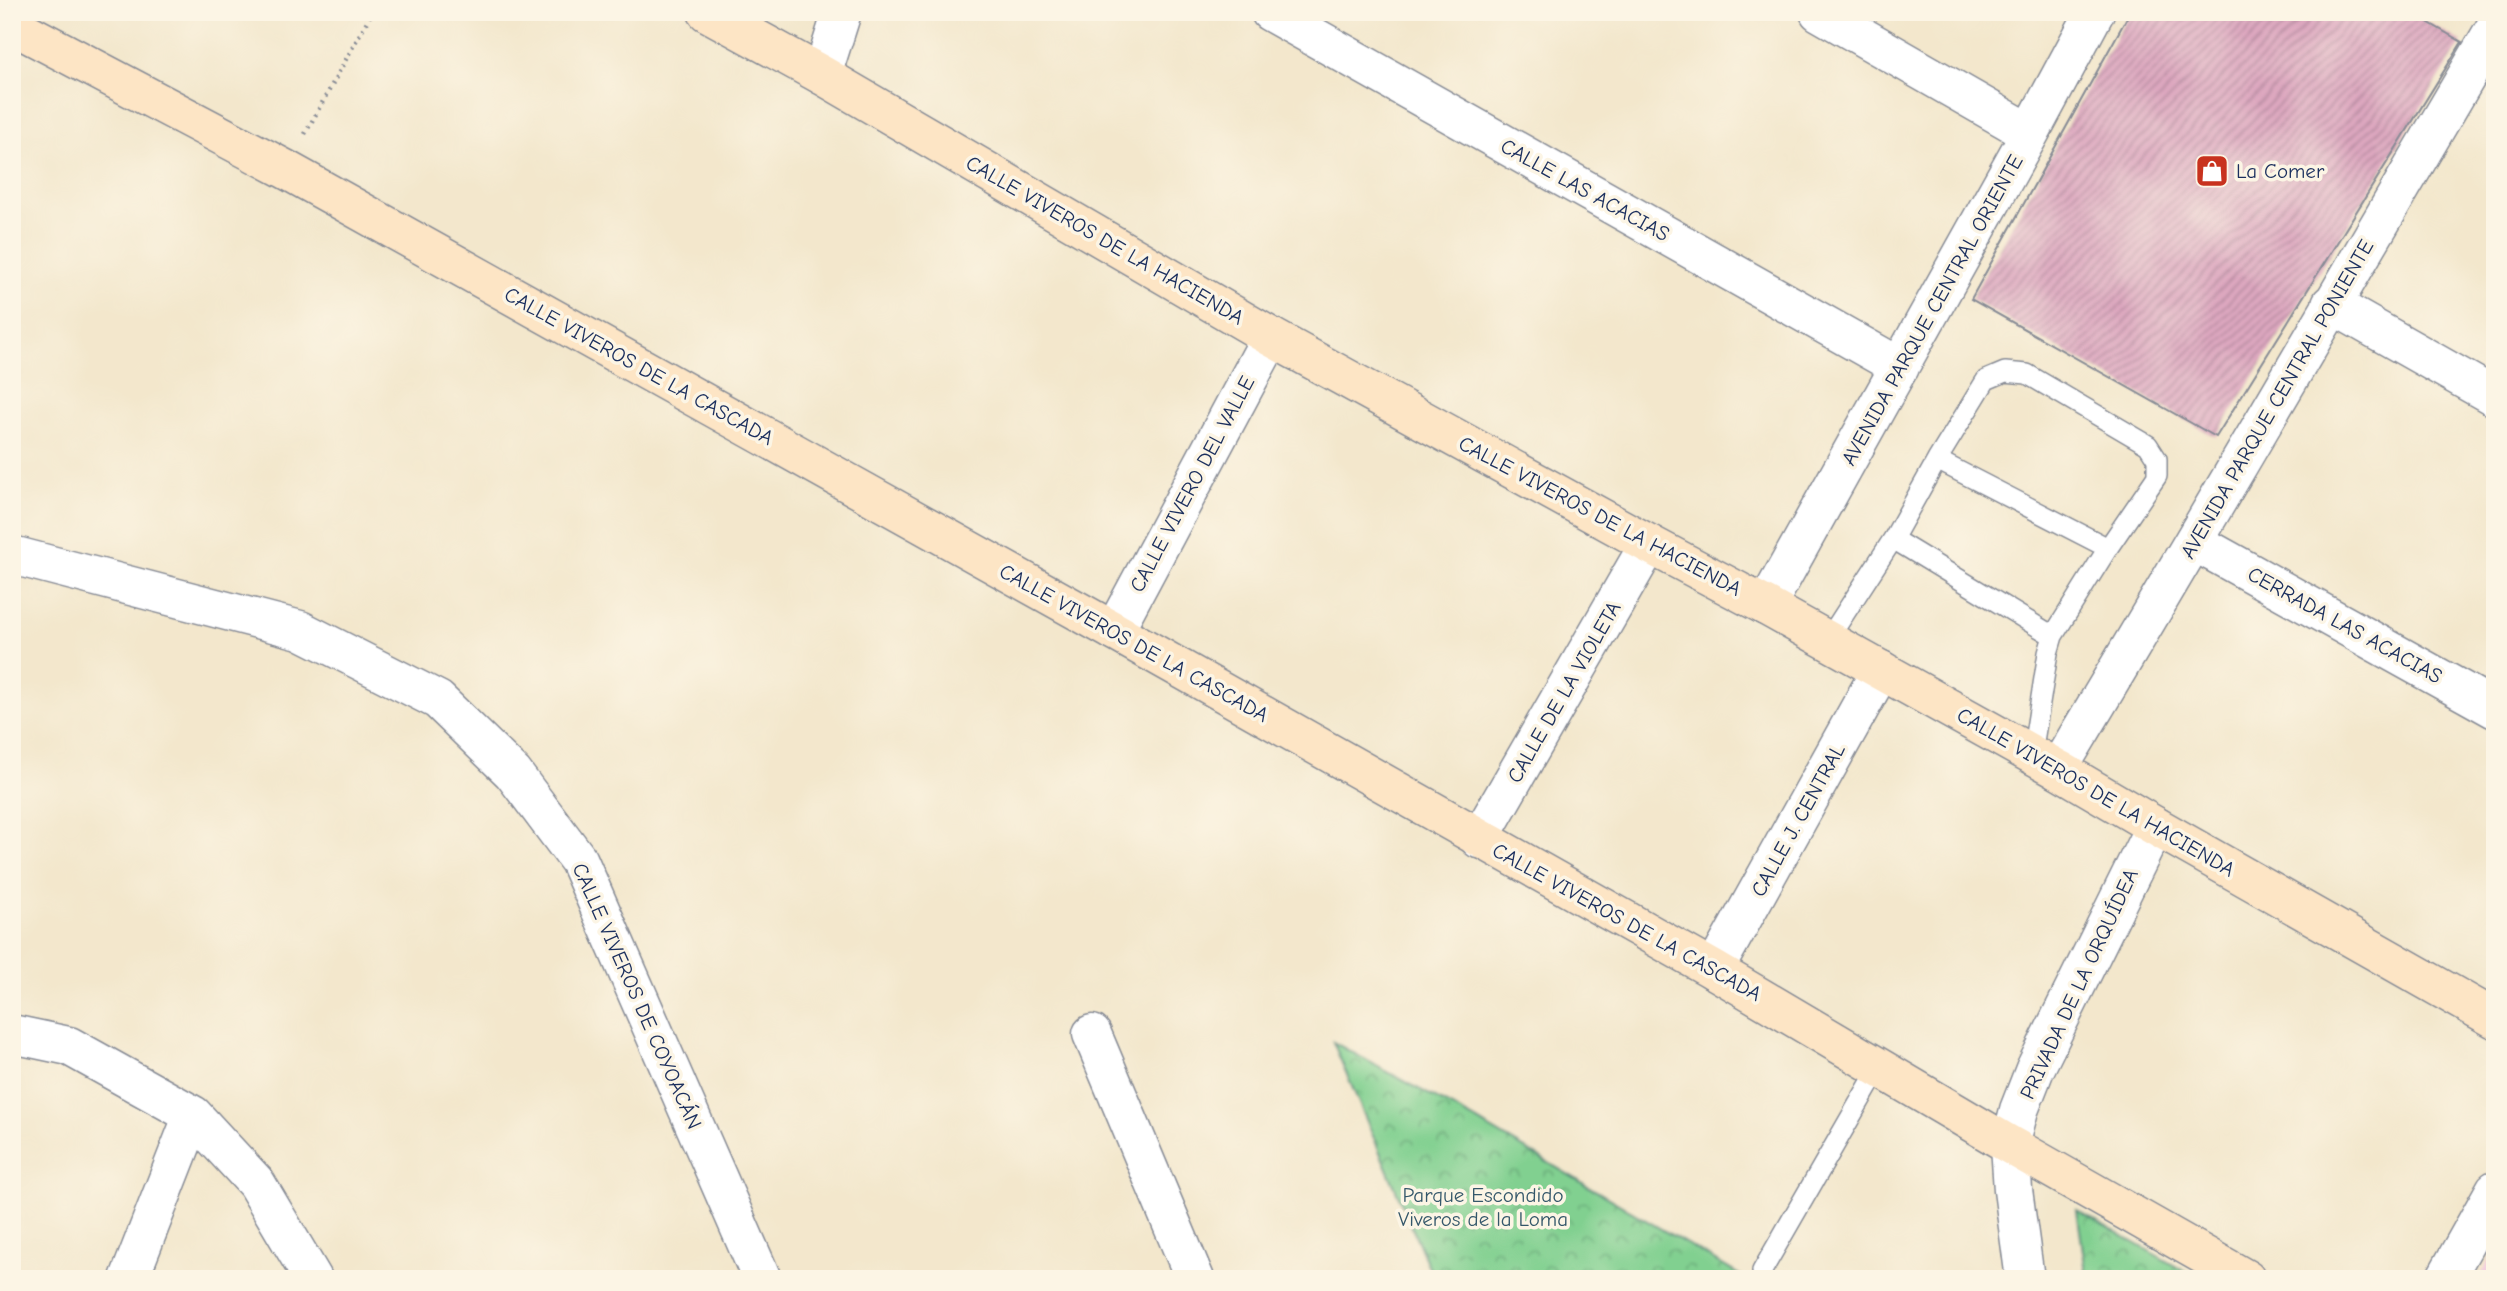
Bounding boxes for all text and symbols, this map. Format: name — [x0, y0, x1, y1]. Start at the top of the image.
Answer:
street label: CALLE LAS ACACIAS — [1496, 134, 1674, 246]
street label: CALLE VIVEROS DE LA HACIENDA — [962, 150, 1248, 330]
street label: AVENIDA PARQUE CENTRAL ORIENTE — [1836, 151, 2028, 469]
shop icon: La Comer — [2193, 152, 2231, 190]
place label: La Comer — [2236, 159, 2325, 183]
street label: AVENIDA PARQUE CENTRAL PONIENTE — [2176, 235, 2378, 563]
street label: CALLE VIVEROS DE LA CASCADA — [500, 282, 778, 450]
street label: CALLE VIVERO DEL VALLE — [1125, 372, 1259, 596]
street label: CALLE VIVEROS DE LA HACIENDA — [1455, 431, 1745, 601]
street label: CALLE VIVEROS DE LA CASCADA — [995, 559, 1273, 727]
street label: CERRADA LAS ACACIAS — [2244, 562, 2446, 688]
street label: CALLE DE LA VIOLETA — [1502, 597, 1626, 787]
street label: CALLE VIVEROS DE LA HACIENDA — [1953, 702, 2239, 882]
street label: CALLE J. CENTRAL — [1746, 739, 1850, 901]
street label: CALLE VIVEROS DE LA CASCADA — [1488, 838, 1766, 1006]
street label: CALLE VIVEROS DE COYOACÁN — [567, 859, 707, 1133]
street label: PRIVADA DE LA ORQUÍDEA — [2015, 865, 2143, 1103]
park label: Parque Escondido Viveros de la Loma — [1398, 1183, 1568, 1231]

